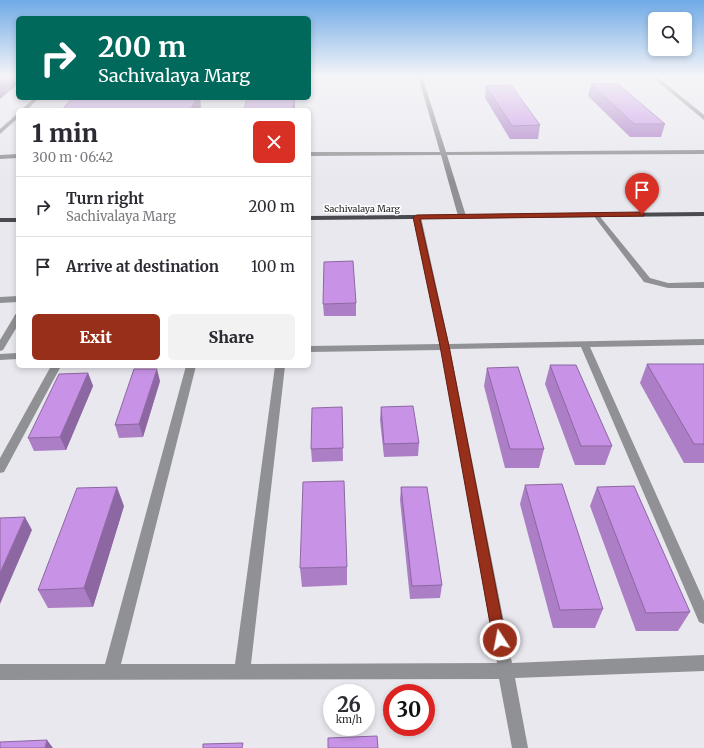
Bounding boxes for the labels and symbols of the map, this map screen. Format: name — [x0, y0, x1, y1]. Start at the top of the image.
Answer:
pin — [625, 173, 659, 214]
street label: Sachivalaya Marg — [324, 203, 401, 214]
position arrow — [479, 619, 521, 661]
speed limit sign: 30 — [383, 684, 435, 736]

